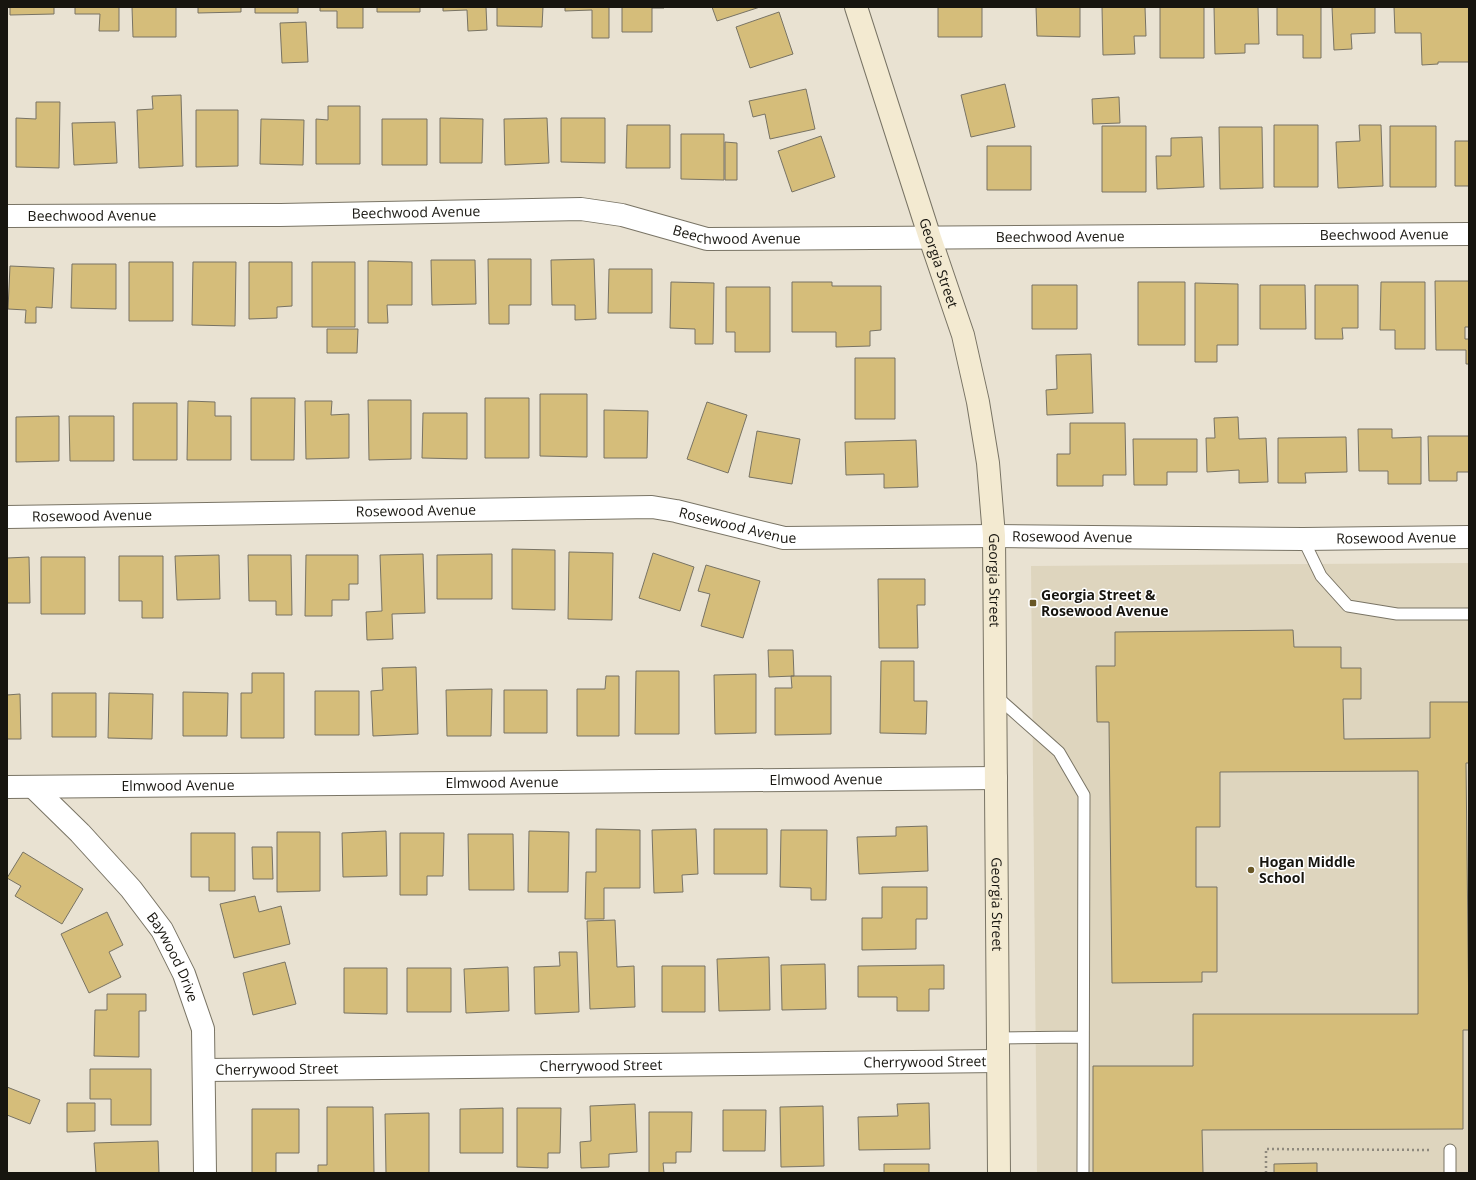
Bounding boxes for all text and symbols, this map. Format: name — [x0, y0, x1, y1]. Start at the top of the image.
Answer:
street label: Beechwood Avenue — [351, 201, 481, 223]
street label: Beechwood Avenue — [28, 205, 157, 225]
street label: Georgia Street — [915, 215, 963, 310]
street label: Beechwood Avenue — [671, 220, 801, 248]
street label: Beechwood Avenue — [1320, 224, 1449, 244]
street label: Beechwood Avenue — [996, 226, 1125, 246]
street label: Rosewood Avenue — [356, 500, 476, 521]
street label: Rosewood Avenue — [677, 502, 797, 547]
street label: Rosewood Avenue — [32, 505, 152, 526]
street label: Rosewood Avenue — [1012, 526, 1133, 546]
street label: Rosewood Avenue — [1336, 527, 1457, 548]
street label: Georgia Street — [985, 533, 1005, 627]
place label: Georgia Street & Rosewood Avenue — [1041, 585, 1169, 620]
marker: Georgia Street & Rosewood Avenue — [1028, 598, 1038, 608]
street label: Elmwood Avenue — [769, 769, 883, 789]
street label: Elmwood Avenue — [445, 772, 559, 792]
street label: Elmwood Avenue — [121, 775, 235, 795]
place label: Hogan Middle School — [1259, 852, 1355, 887]
street label: Georgia Street — [988, 857, 1007, 951]
marker: Hogan Middle School — [1246, 865, 1256, 875]
street label: Baywood Drive — [143, 908, 203, 1004]
street label: Cherrywood Street — [863, 1051, 986, 1072]
street label: Cherrywood Street — [539, 1055, 663, 1075]
street label: Cherrywood Street — [215, 1058, 339, 1079]

